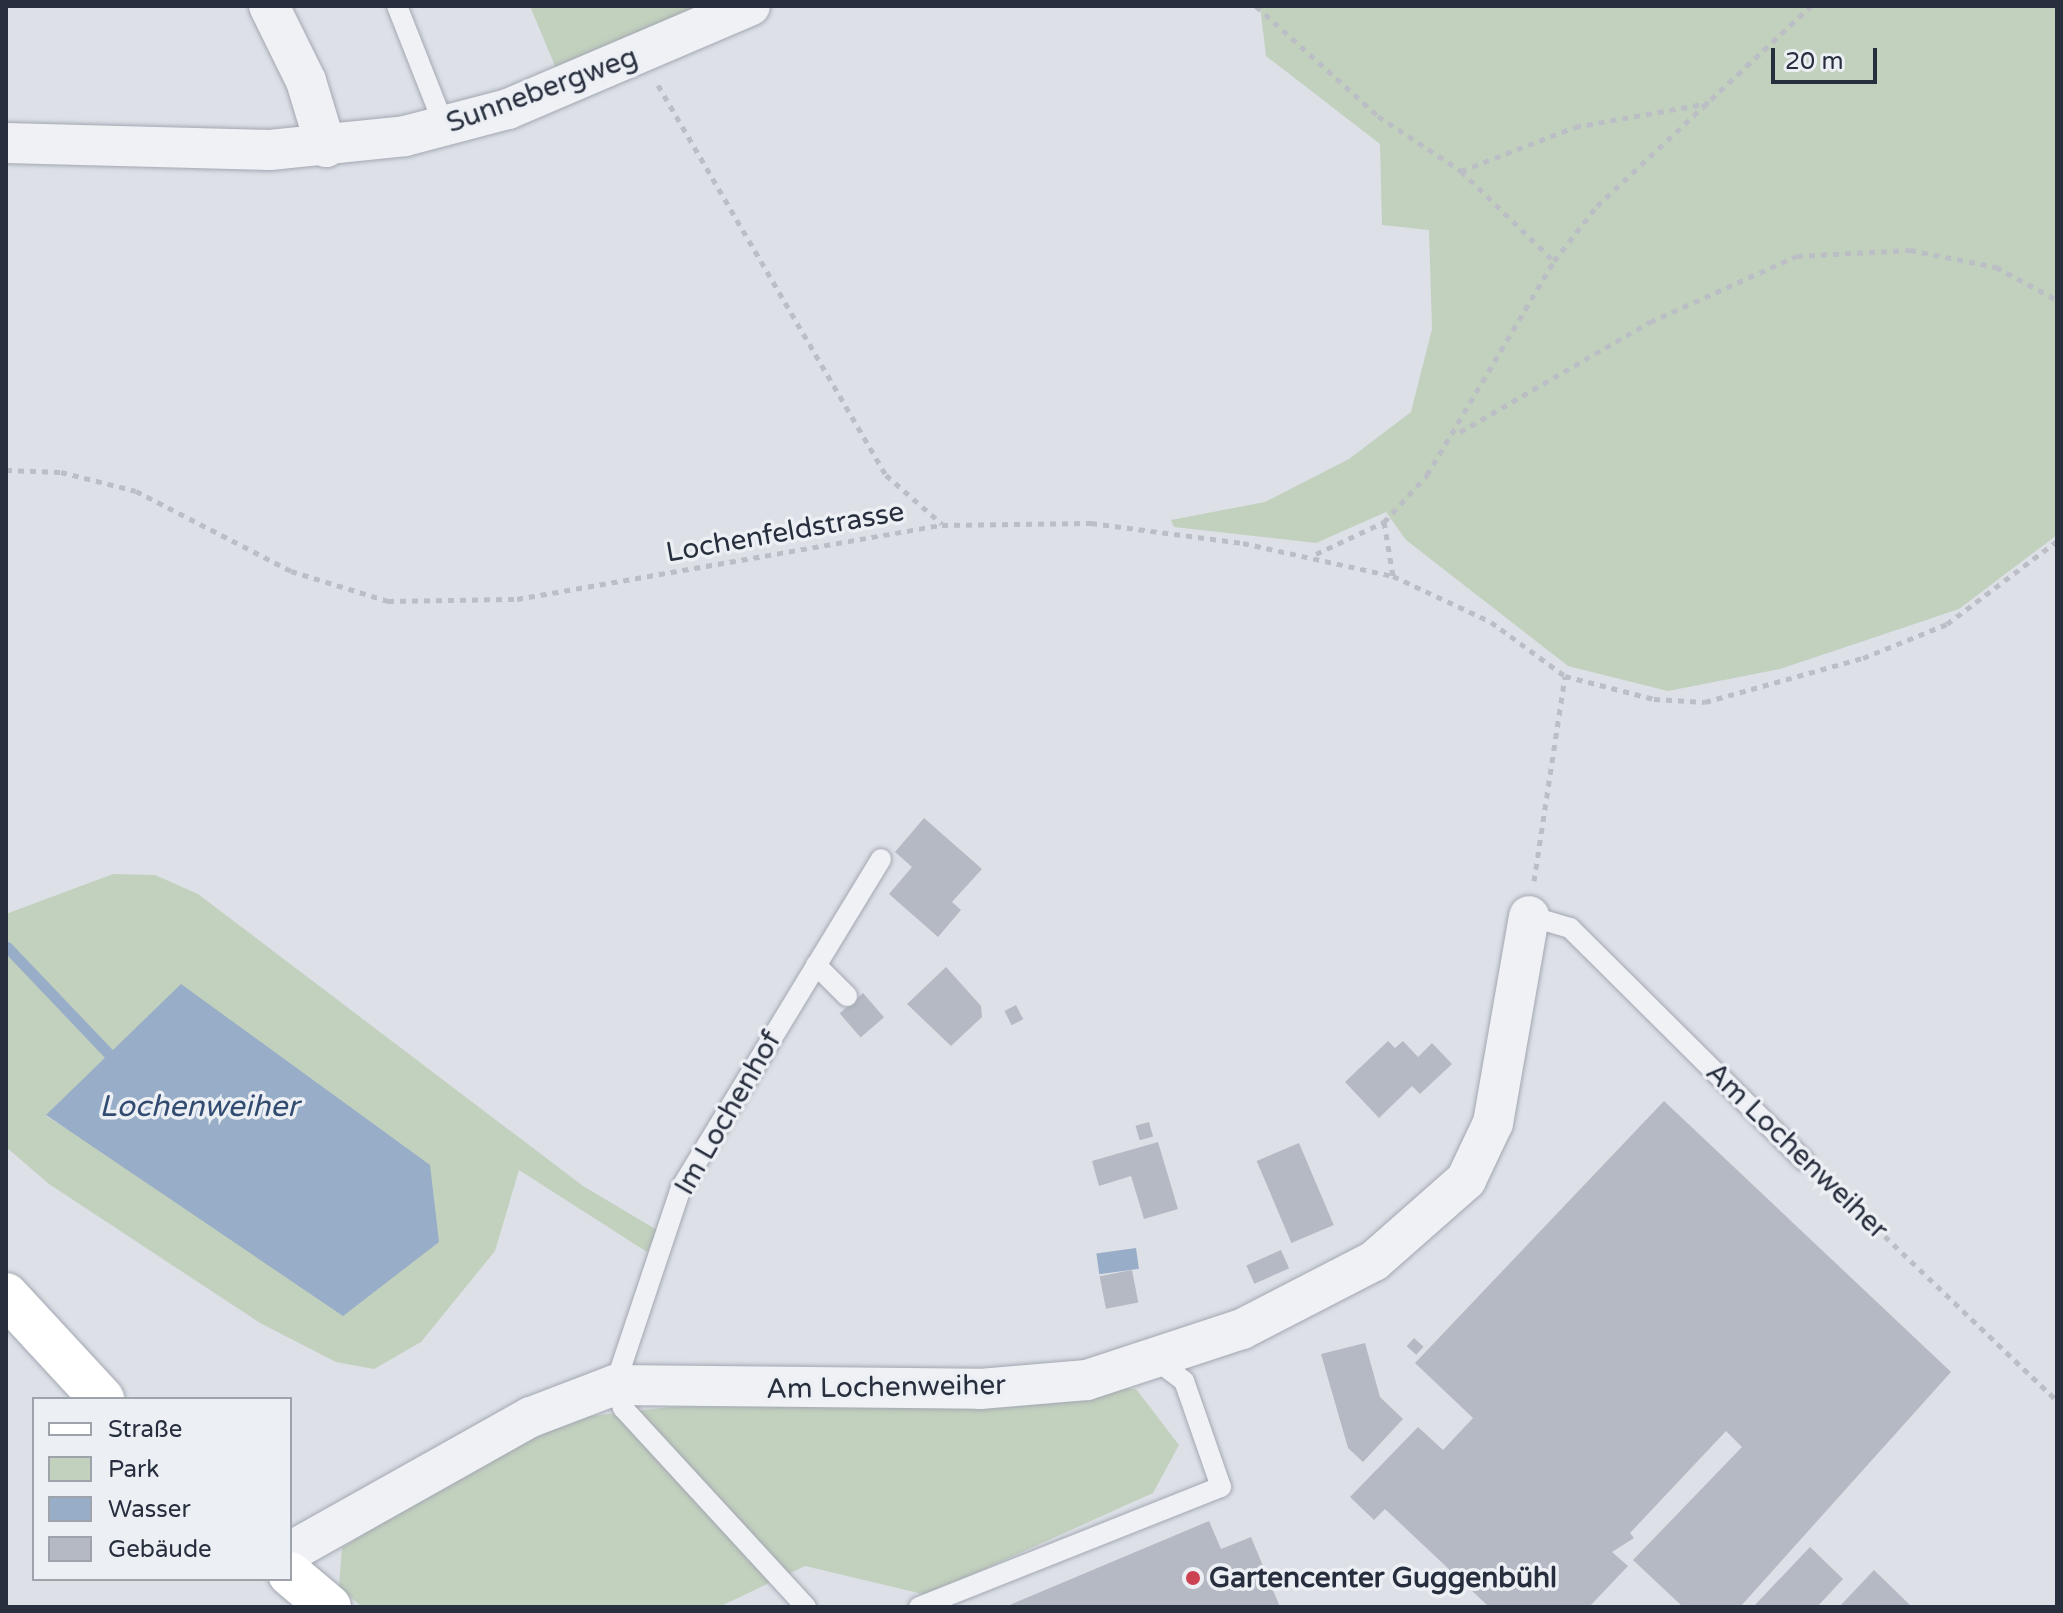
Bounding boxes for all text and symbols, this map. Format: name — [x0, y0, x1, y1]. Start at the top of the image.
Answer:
scale bar — [1775, 32, 1881, 82]
street label: Sunnebergweg — [442, 40, 642, 140]
text: 20 m — [1785, 47, 1843, 76]
street label: Lochenfeldstrasse — [663, 495, 907, 569]
street label: Im Lochenhof — [668, 1025, 788, 1201]
street label: Am Lochenweiher — [1699, 1056, 1895, 1246]
water label: Lochenweiher — [99, 1089, 299, 1125]
street label: Am Lochenweiher — [766, 1368, 1006, 1406]
legend — [32, 1397, 292, 1581]
text: Straße — [108, 1415, 182, 1444]
text: Park — [108, 1455, 159, 1484]
text: Wasser — [108, 1495, 191, 1524]
text: Gebäude — [108, 1535, 212, 1564]
place label: Gartencenter Guggenbühl — [1209, 1561, 1557, 1595]
marker: Gartencenter Guggenbühl — [1184, 1569, 1202, 1587]

